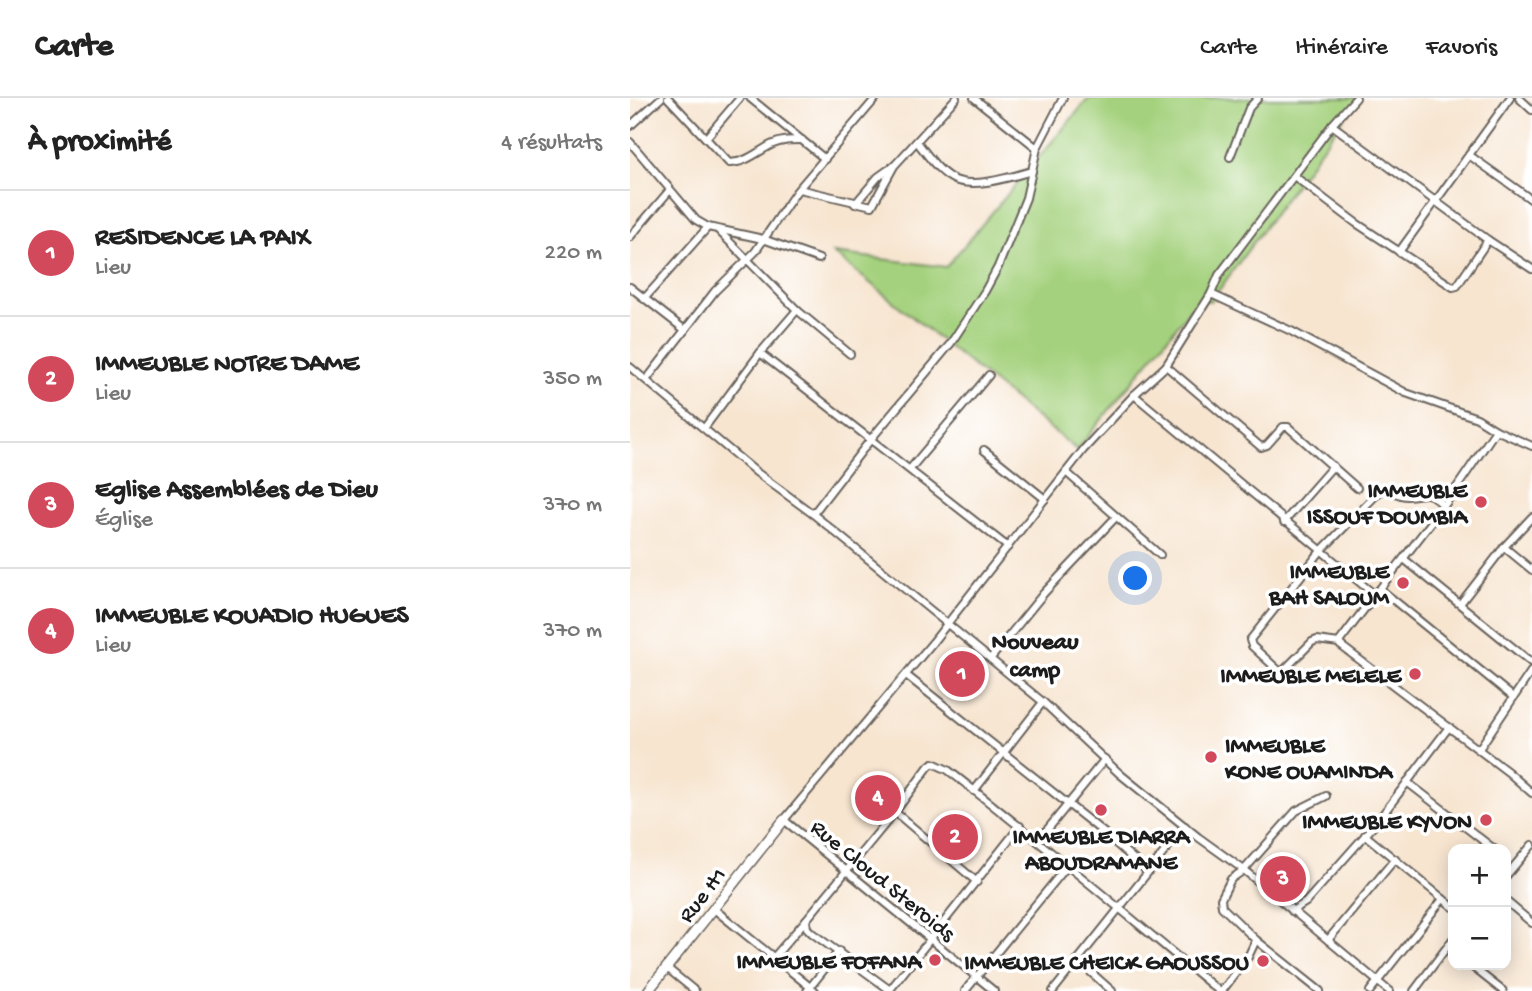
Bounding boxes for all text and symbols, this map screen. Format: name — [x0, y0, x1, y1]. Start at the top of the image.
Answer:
text: Carte — [35, 29, 113, 67]
text: Carte — [1200, 34, 1257, 63]
text: Itinéraire — [1295, 34, 1388, 63]
text: Favoris — [1426, 34, 1497, 63]
text: À proximité — [28, 126, 172, 161]
text: 4 résultats — [501, 130, 602, 157]
text: RESIDENCE LA PAIX — [95, 224, 310, 255]
text: 1 — [46, 240, 56, 267]
text: 220 m — [545, 240, 602, 267]
text: Lieu — [95, 255, 131, 282]
text: IMMEUBLE NOTRE DAME — [95, 350, 359, 381]
text: 2 — [45, 366, 57, 393]
text: 350 m — [543, 366, 602, 393]
text: Lieu — [95, 381, 131, 408]
text: Eglise Assemblées de Dieu — [95, 476, 378, 507]
place label: IMMEUBLE ISSOUF DOUMBIA — [1307, 479, 1469, 532]
text: 3 — [45, 492, 57, 519]
text: 370 m — [543, 492, 602, 519]
marker: IMMEUBLE ISSOUF DOUMBIA — [1473, 494, 1489, 510]
text: Église — [95, 507, 153, 534]
place label: IMMEUBLE BAH SALOUM — [1268, 560, 1391, 613]
your location — [1118, 561, 1152, 595]
marker: IMMEUBLE BAH SALOUM — [1395, 575, 1411, 591]
text: IMMEUBLE KOUADIO HUGUES — [95, 602, 409, 633]
text: 4 — [46, 618, 56, 645]
text: 370 m — [543, 618, 602, 645]
district label: Nouveau camp — [992, 629, 1079, 686]
text: Lieu — [95, 633, 131, 660]
pin: 1 — [939, 648, 985, 700]
place label: IMMEUBLE MELELE — [1220, 664, 1403, 691]
marker: IMMEUBLE MELELE — [1407, 666, 1423, 682]
place label: IMMEUBLE KONE OUAMINDA — [1224, 734, 1393, 787]
marker: IMMEUBLE KONE OUAMINDA — [1203, 749, 1219, 765]
pin: 4 — [855, 772, 901, 824]
marker: IMMEUBLE DIARRA ABOUDRAMANE — [1093, 802, 1109, 818]
place label: IMMEUBLE KYVON — [1302, 810, 1472, 837]
pin: 2 — [932, 811, 978, 863]
marker: IMMEUBLE KYVON — [1478, 812, 1494, 828]
street label: Rue Cloud Steroids — [804, 815, 960, 949]
place label: IMMEUBLE DIARRA ABOUDRAMANE — [1013, 825, 1191, 878]
map controls — [1448, 844, 1511, 970]
button: + — [1448, 844, 1511, 907]
pin: 3 — [1260, 853, 1306, 905]
street label: Rue H1 — [674, 863, 734, 929]
button: − — [1448, 907, 1511, 970]
place label: IMMEUBLE FOFANA — [736, 950, 922, 977]
place label: IMMEUBLE CHEICK GAOUSSOU — [964, 951, 1249, 978]
marker: IMMEUBLE FOFANA — [927, 952, 943, 968]
marker: IMMEUBLE CHEICK GAOUSSOU — [1255, 953, 1271, 969]

